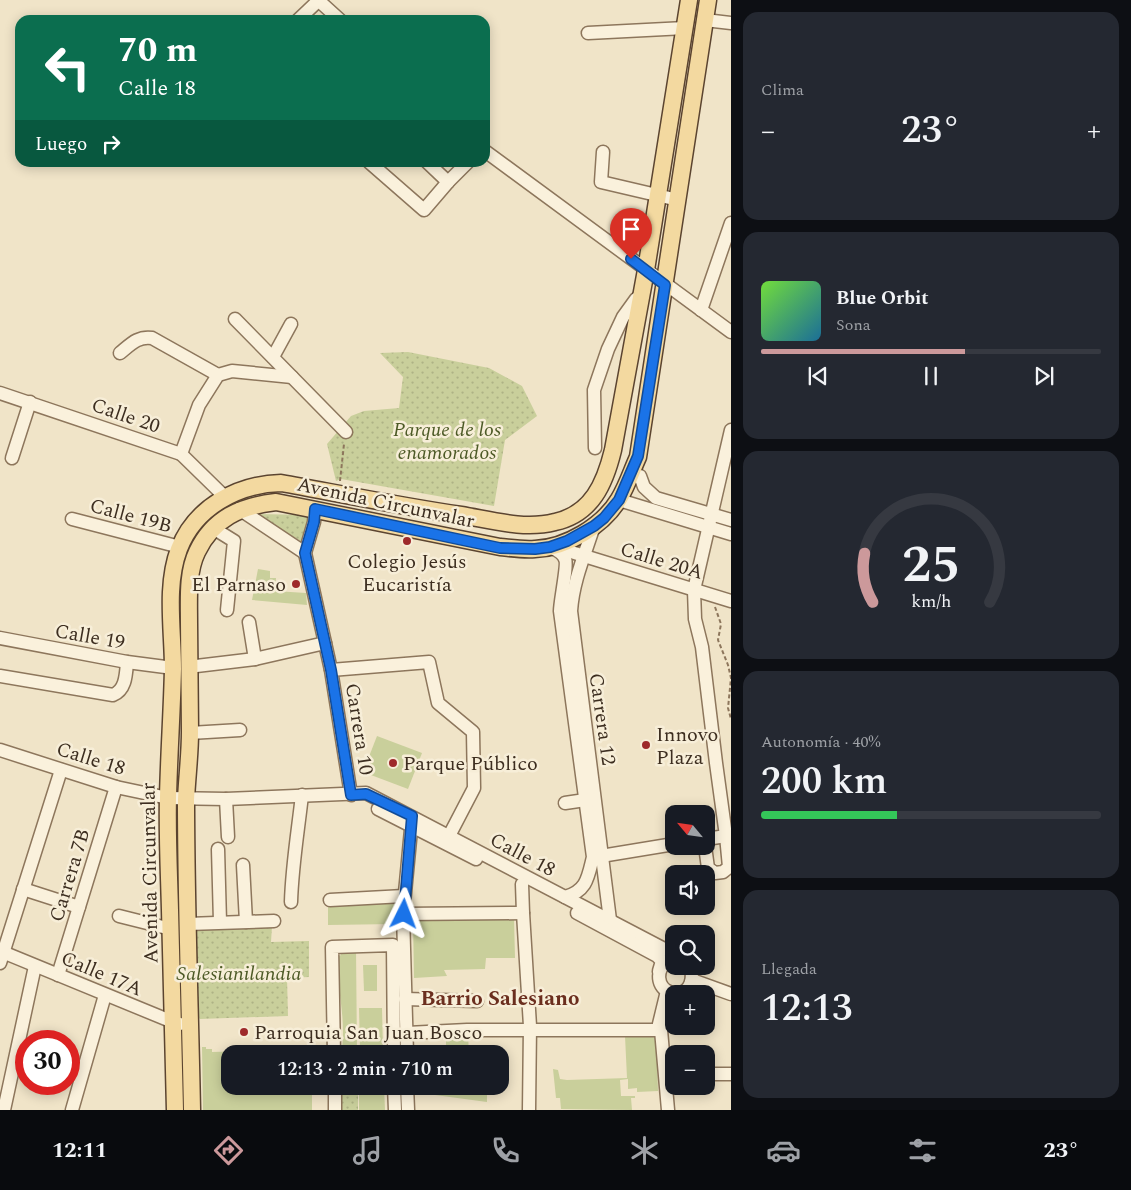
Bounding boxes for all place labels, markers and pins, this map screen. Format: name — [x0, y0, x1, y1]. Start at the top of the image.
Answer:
pin — [610, 208, 652, 259]
marker: Colegio Jesús Eucaristía — [401, 535, 413, 547]
place label: Colegio Jesús Eucaristía — [347, 547, 467, 600]
place label: El Parnaso — [191, 570, 286, 600]
marker: El Parnaso — [290, 578, 302, 590]
place label: Innovo Plaza — [656, 720, 718, 773]
marker: Innovo Plaza — [640, 739, 652, 751]
place label: Parque Público — [403, 749, 538, 779]
marker: Parque Público — [387, 757, 399, 769]
place label: Parroquia San Juan Bosco — [254, 1018, 482, 1048]
marker: Parroquia San Juan Bosco — [238, 1026, 250, 1038]

